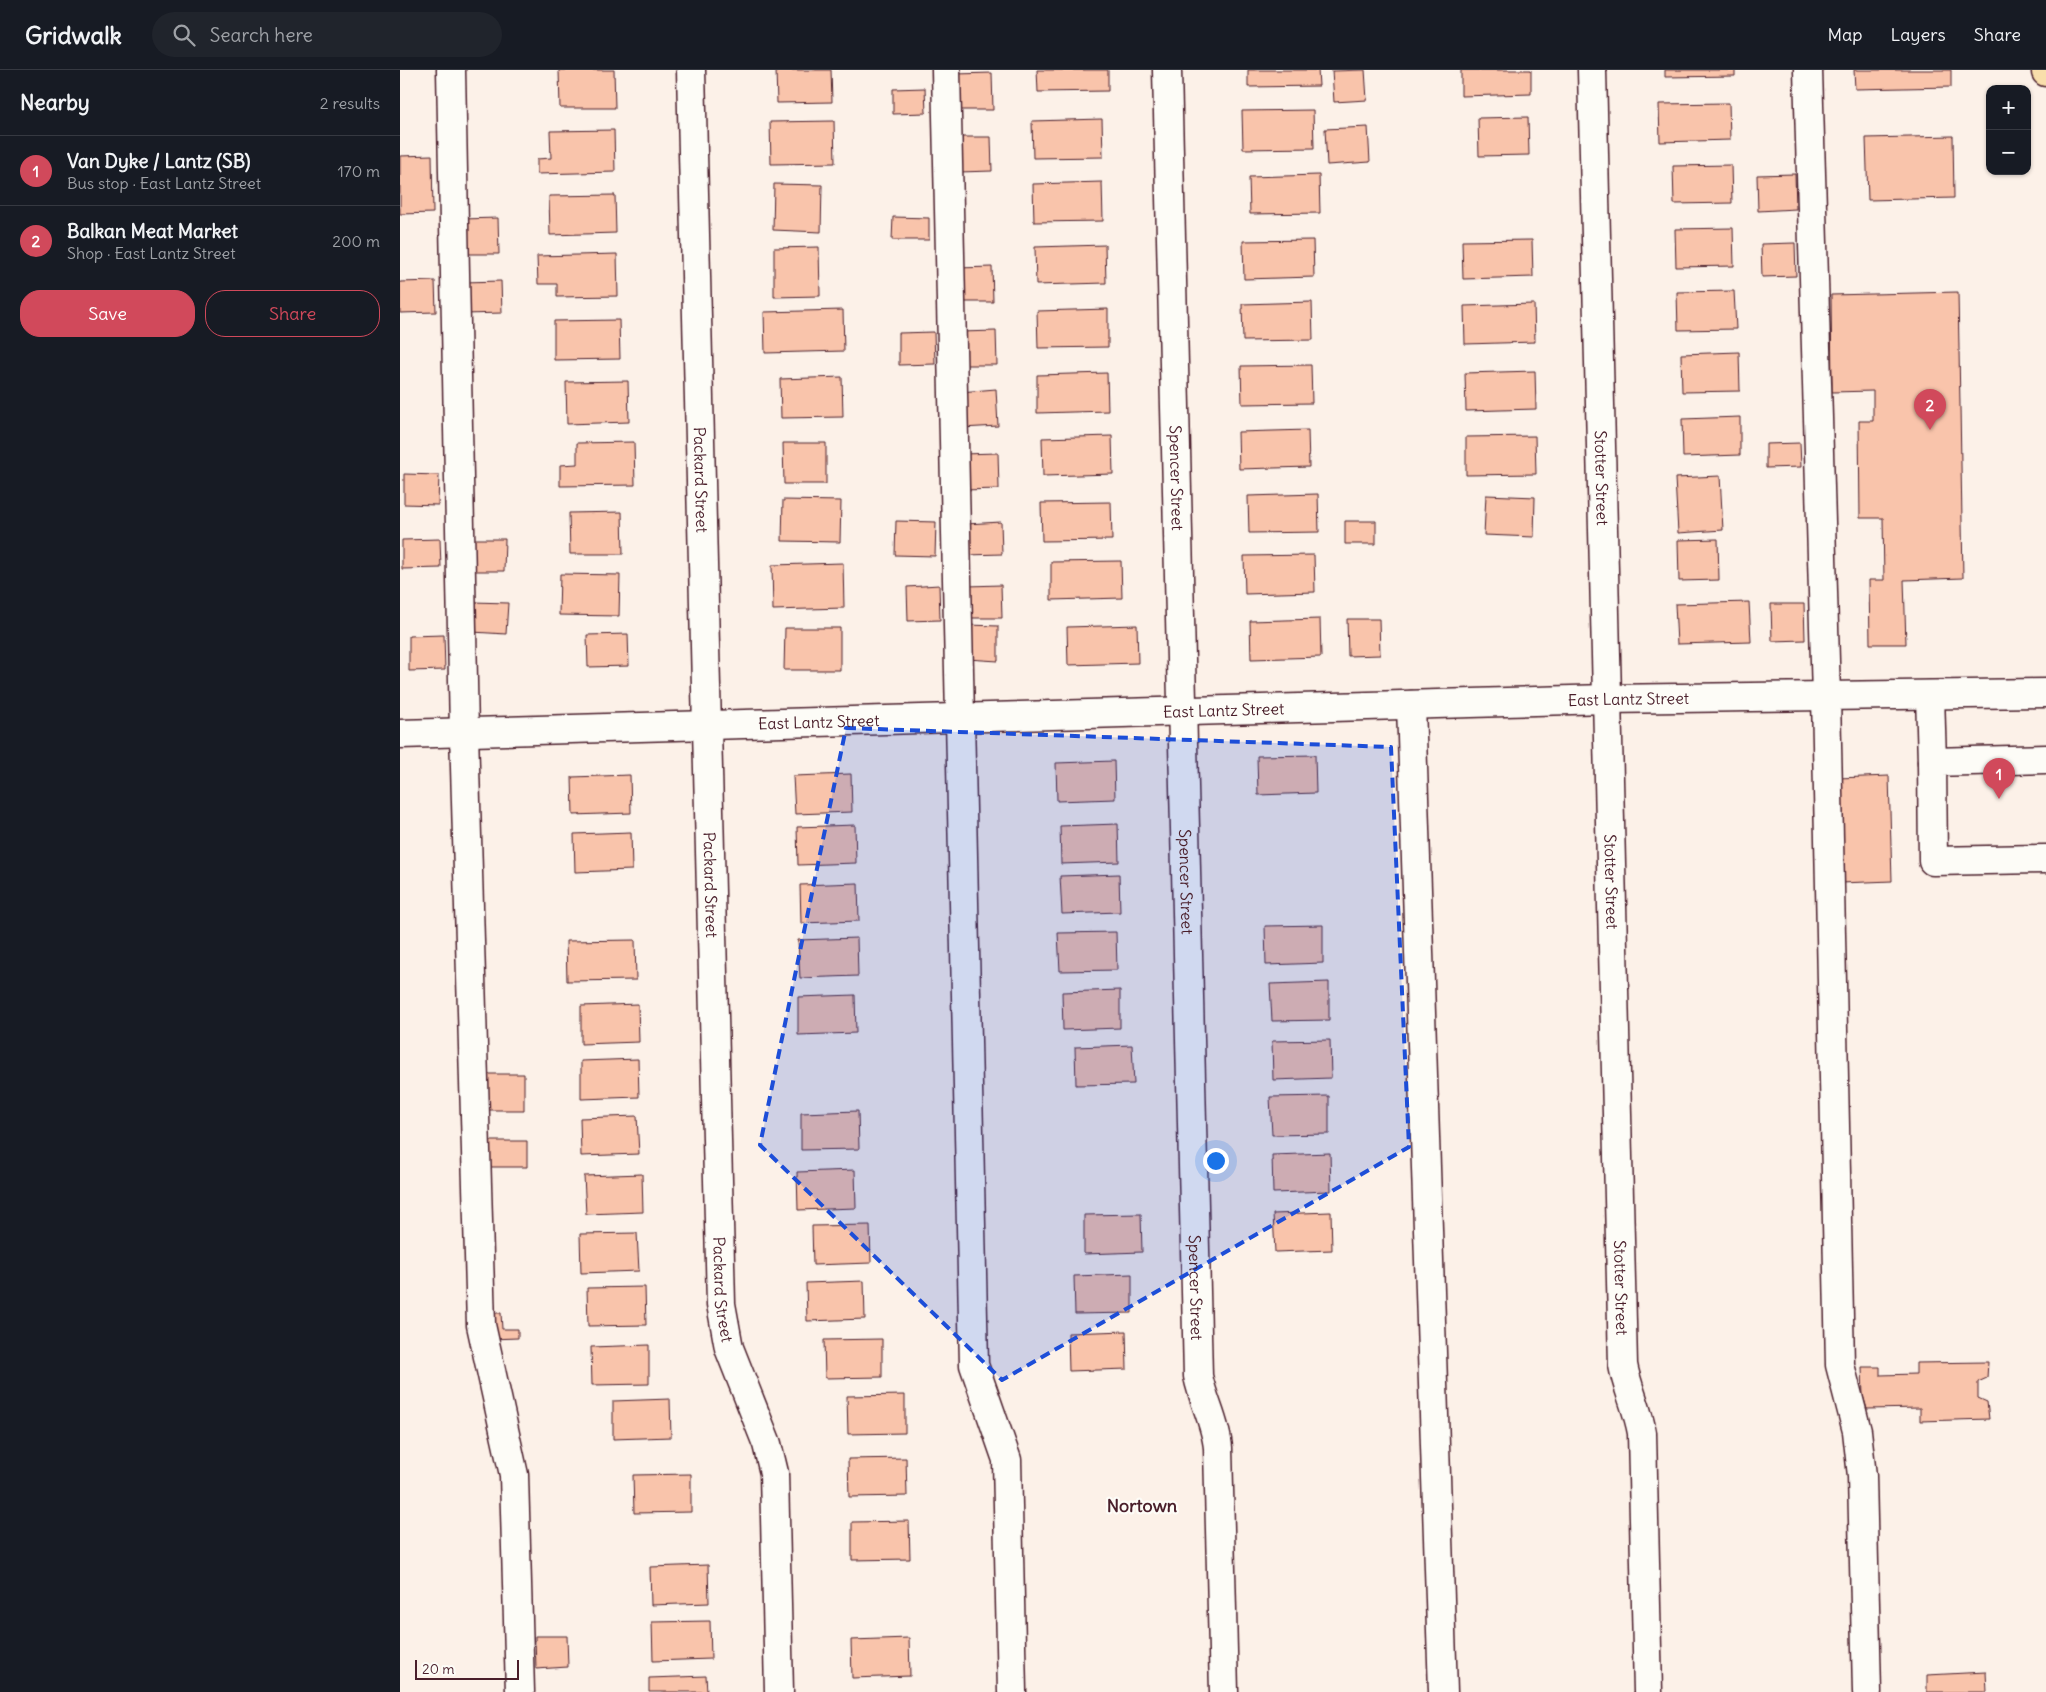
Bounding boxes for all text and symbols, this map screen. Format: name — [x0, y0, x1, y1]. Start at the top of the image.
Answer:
search box — [152, 12, 502, 57]
text: Gridwalk — [25, 20, 122, 50]
icon: search — [170, 21, 198, 49]
text: Search here — [210, 23, 313, 47]
text: Map — [1827, 23, 1862, 46]
text: Layers — [1890, 23, 1946, 46]
text: Share — [1974, 23, 2021, 46]
map controls — [1986, 85, 2031, 175]
button: + — [1986, 85, 2031, 130]
text: Nearby — [20, 89, 90, 116]
text: 2 results — [320, 93, 380, 113]
button: − — [1986, 130, 2031, 175]
text: Van Dyke / Lantz (SB) — [67, 149, 250, 173]
text: 1 — [33, 161, 39, 181]
text: 170 m — [337, 161, 380, 181]
text: Bus stop · East Lantz Street — [67, 173, 261, 193]
text: Balkan Meat Market — [67, 219, 238, 243]
text: 2 — [32, 231, 40, 251]
text: 200 m — [332, 231, 380, 251]
text: Shop · East Lantz Street — [67, 243, 236, 263]
button: Save — [20, 290, 195, 337]
button: Share — [205, 290, 380, 337]
pin: 2 — [1914, 389, 1946, 430]
street label: Spencer Street — [1165, 425, 1188, 531]
street label: Packard Street — [690, 427, 712, 534]
street label: Stotter Street — [1591, 430, 1613, 526]
street label: East Lantz Street — [1568, 688, 1690, 710]
street label: East Lantz Street — [1163, 698, 1285, 722]
street label: East Lantz Street — [758, 710, 880, 734]
pin: 1 — [1983, 758, 2015, 799]
street label: Spencer Street — [1175, 829, 1198, 935]
street label: Packard Street — [700, 832, 722, 939]
street label: Stotter Street — [1600, 834, 1623, 930]
your location — [1203, 1148, 1229, 1174]
street label: Spencer Street — [1185, 1235, 1207, 1341]
street label: Packard Street — [709, 1236, 738, 1344]
street label: Stotter Street — [1610, 1240, 1632, 1336]
district label: Nortown — [1107, 1494, 1178, 1517]
scale bar — [415, 1657, 519, 1680]
text: 20 m — [422, 1660, 455, 1678]

